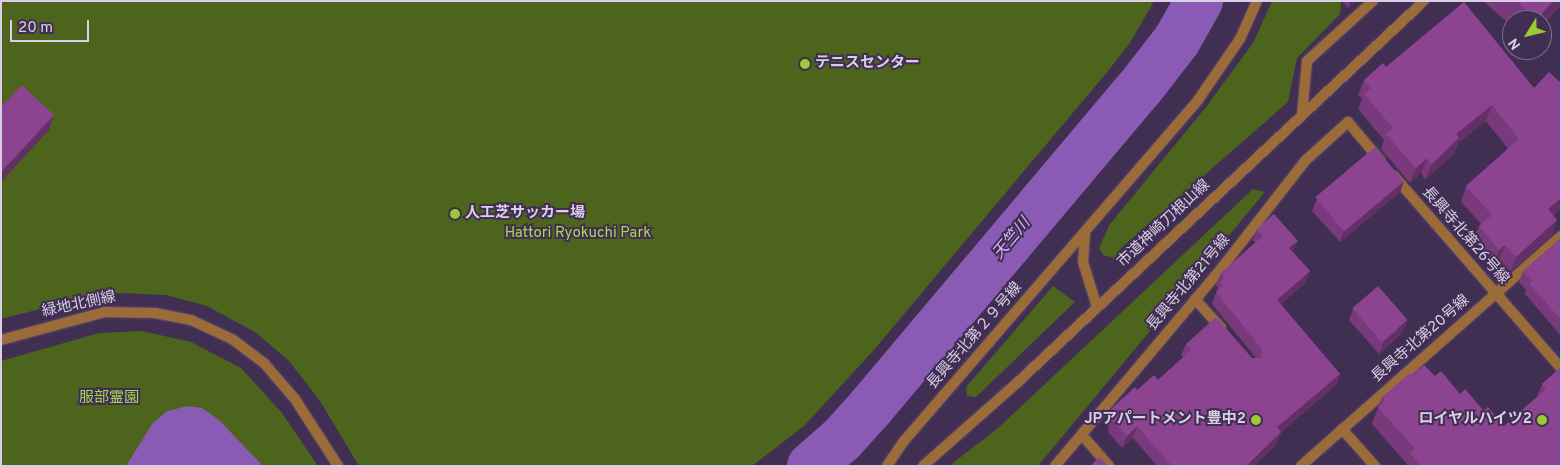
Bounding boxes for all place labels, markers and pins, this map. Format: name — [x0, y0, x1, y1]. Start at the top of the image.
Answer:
place label: テニスセンター — [815, 55, 920, 73]
marker: テニスセンター — [799, 58, 811, 70]
place label: 人工芝サッカー場 — [465, 205, 585, 223]
marker: 人工芝サッカー場 — [449, 208, 461, 220]
place label: JPアパートメント豊中2 — [1084, 411, 1246, 429]
place label: ロイヤルハイツ2 — [1418, 411, 1532, 429]
marker: JPアパートメント豊中2 — [1250, 414, 1262, 426]
marker: ロイヤルハイツ2 — [1536, 414, 1548, 426]

